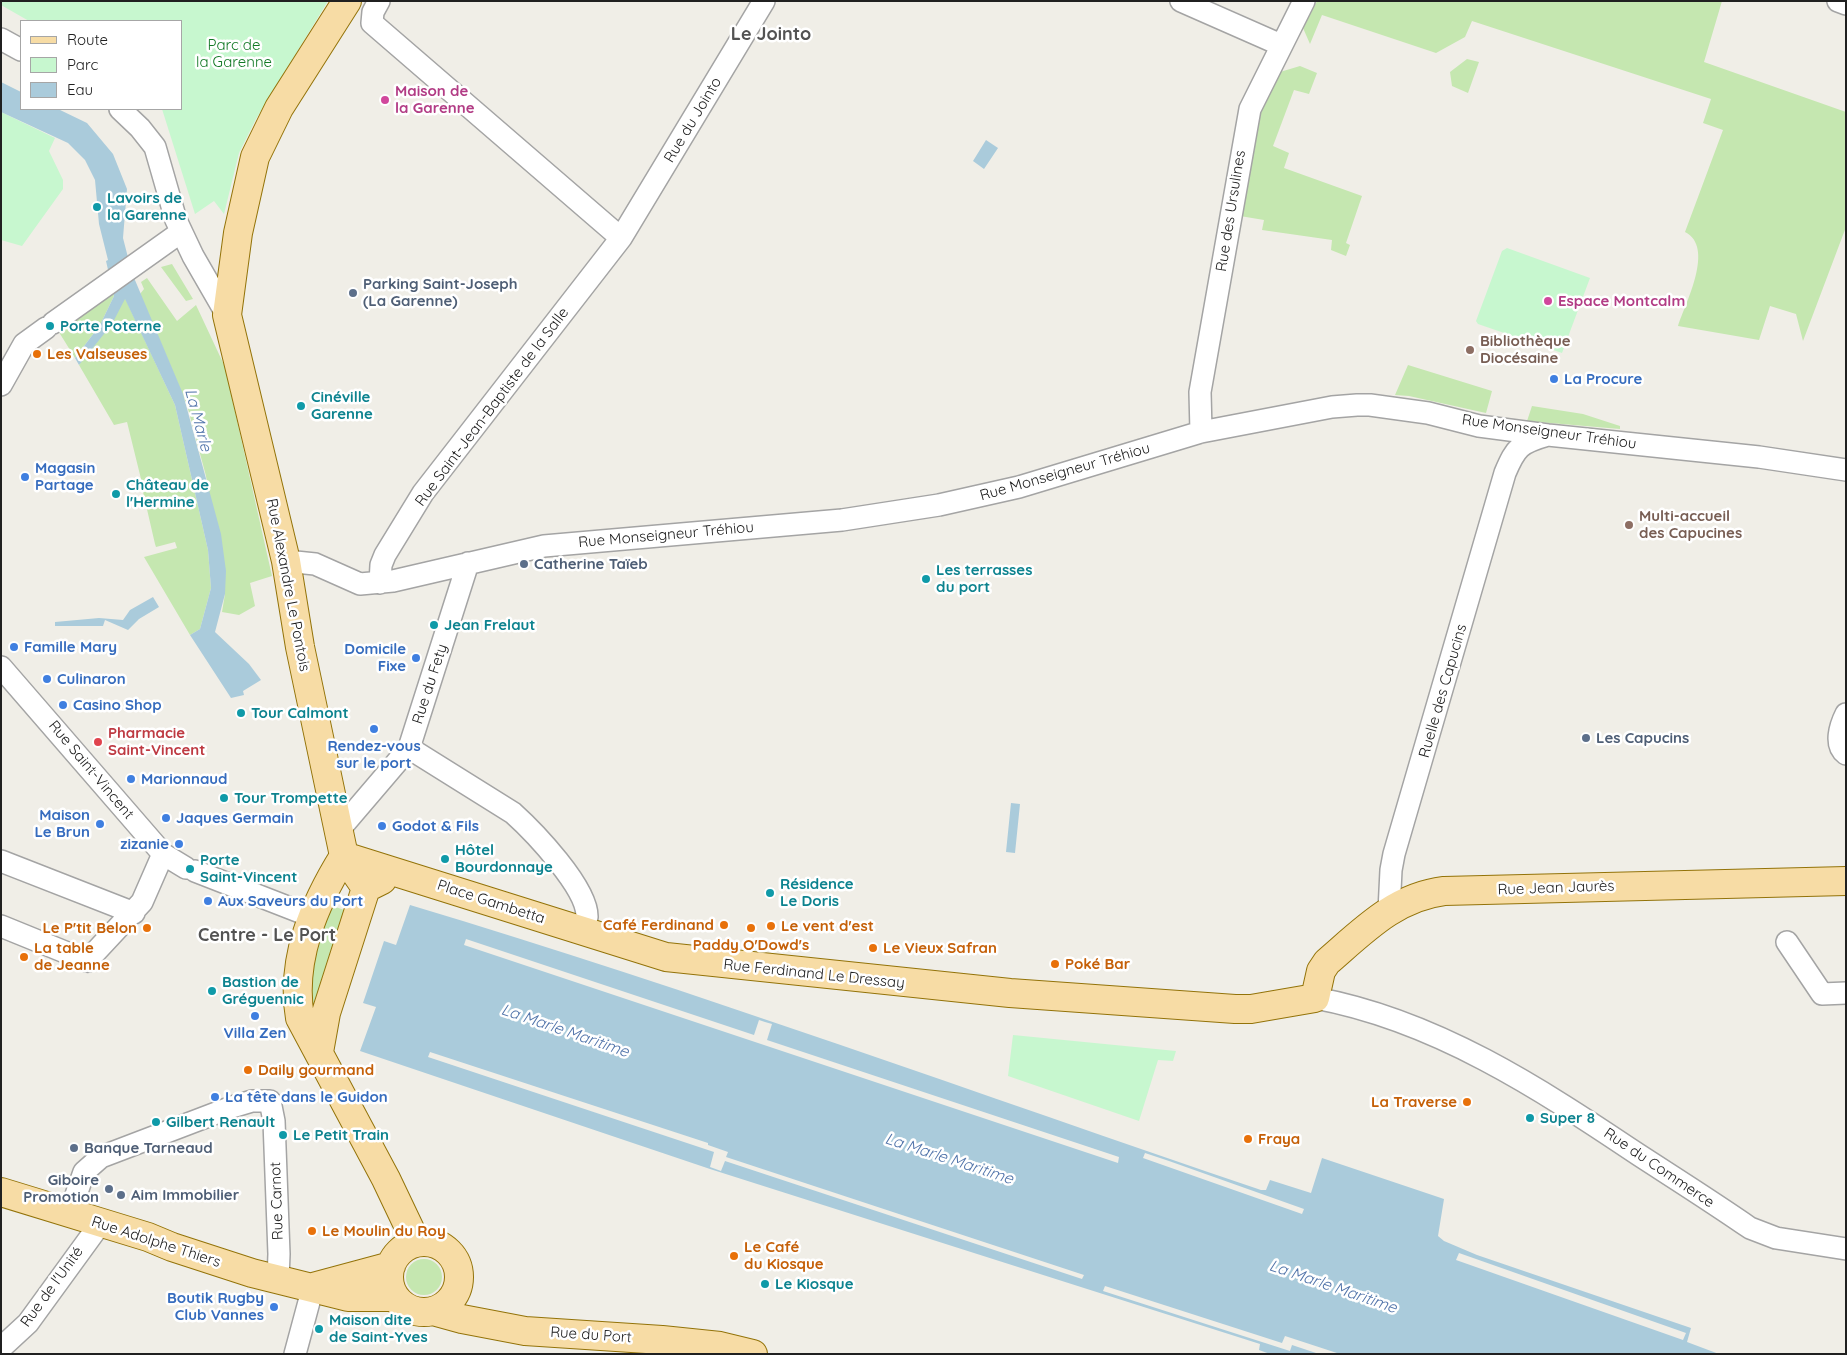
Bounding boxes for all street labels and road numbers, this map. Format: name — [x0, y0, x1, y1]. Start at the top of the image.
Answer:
street label: Rue du Jointo — [660, 74, 726, 166]
street label: Rue des Ursulines — [1213, 149, 1249, 273]
street label: Rue Saint-Jean-Baptiste de la Salle — [411, 304, 573, 510]
street label: Rue Monseigneur Tréhiou — [1461, 411, 1637, 453]
street label: Rue Monseigneur Tréhiou — [978, 439, 1152, 505]
street label: Rue Alexandre Le Pontois — [262, 497, 314, 673]
street label: Rue Monseigneur Tréhiou — [577, 518, 755, 552]
street label: Ruelle des Capucins — [1415, 622, 1471, 760]
street label: Rue du Fety — [409, 642, 451, 726]
street label: Rue Saint-Vincent — [45, 717, 137, 823]
street label: Place Gambetta — [435, 876, 547, 928]
street label: Rue Jean Jaurès — [1497, 877, 1615, 899]
street label: Rue Ferdinand Le Dressay — [722, 956, 906, 992]
street label: Rue du Commerce — [1600, 1124, 1718, 1212]
street label: Rue Carnot — [267, 1161, 287, 1241]
street label: Rue Adolphe Thiers — [89, 1213, 223, 1271]
street label: Rue de l'Unité — [17, 1243, 87, 1331]
street label: Rue du Port — [550, 1323, 632, 1347]

